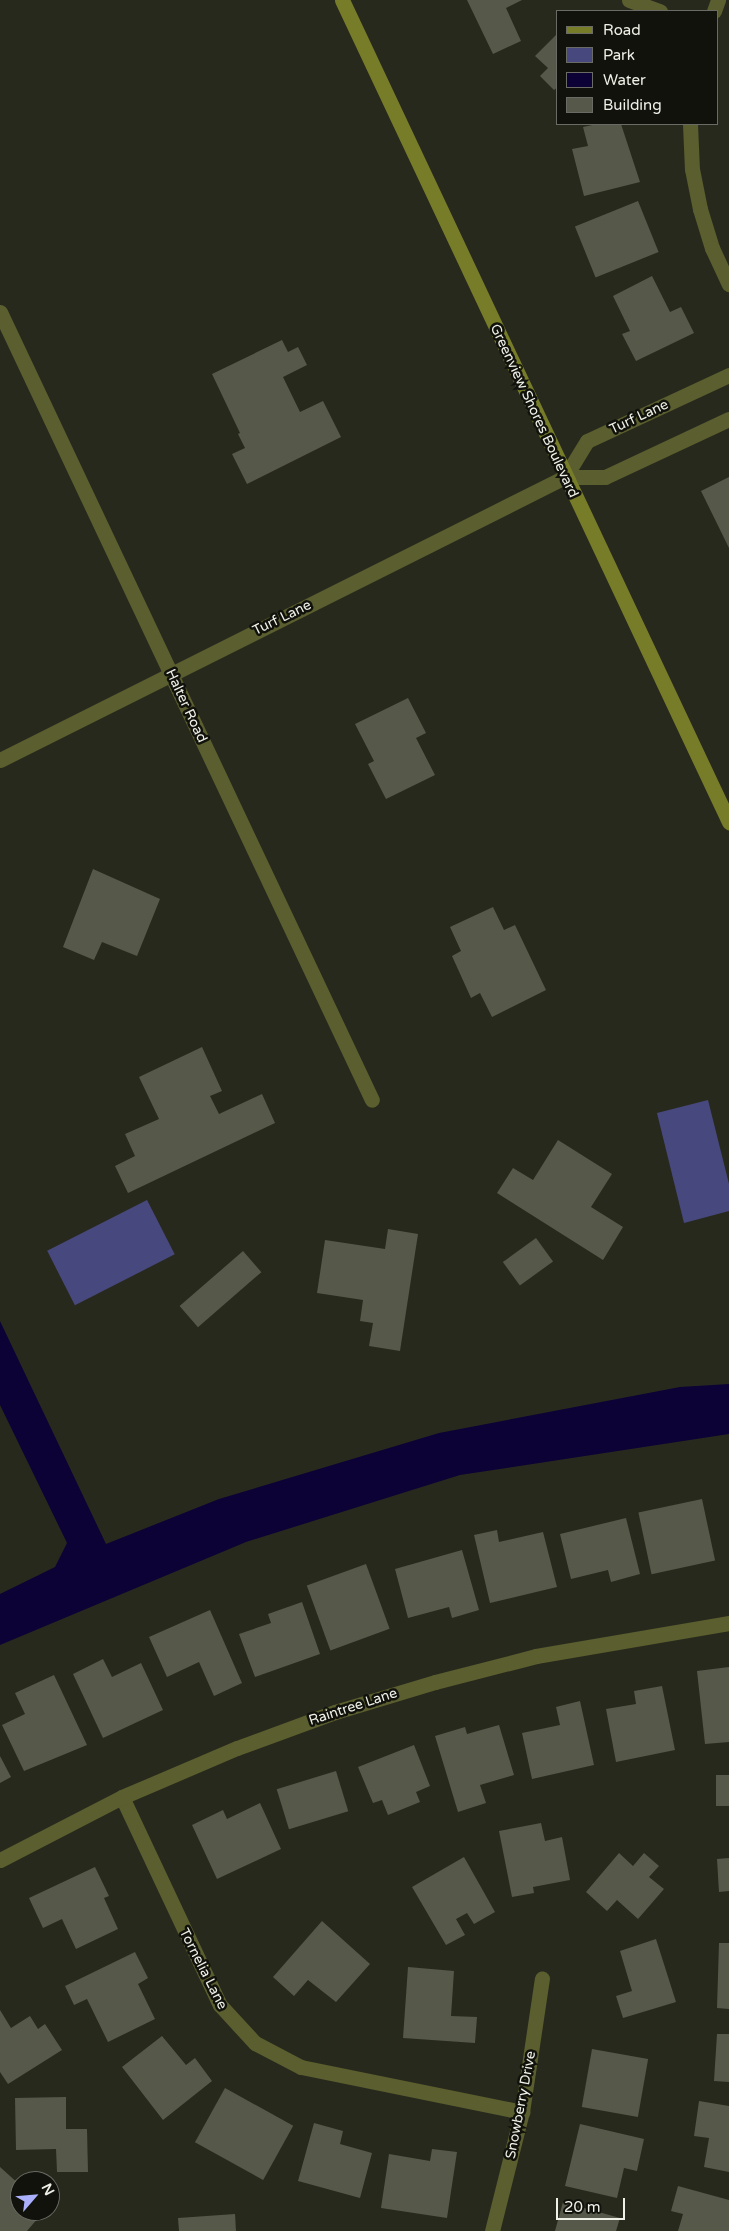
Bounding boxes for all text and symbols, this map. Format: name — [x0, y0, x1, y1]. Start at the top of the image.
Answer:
legend — [556, 10, 719, 125]
text: Road — [603, 21, 641, 39]
text: Park — [603, 46, 635, 64]
text: Water — [603, 71, 646, 89]
text: Building — [603, 96, 662, 114]
street label: Greenview Shores Boulevard — [486, 321, 582, 501]
street label: Turf Lane — [607, 396, 671, 438]
street label: Turf Lane — [250, 597, 314, 639]
street label: Halter Road — [162, 667, 210, 745]
street label: Raintree Lane — [307, 1685, 399, 1729]
street label: Tornelia Lane — [175, 1926, 231, 2012]
street label: Snowberry Drive — [502, 2050, 540, 2160]
north arrow — [10, 2171, 60, 2221]
text: N — [38, 2181, 58, 2198]
scale bar — [559, 2188, 628, 2220]
text: 20 m — [564, 2198, 601, 2216]

